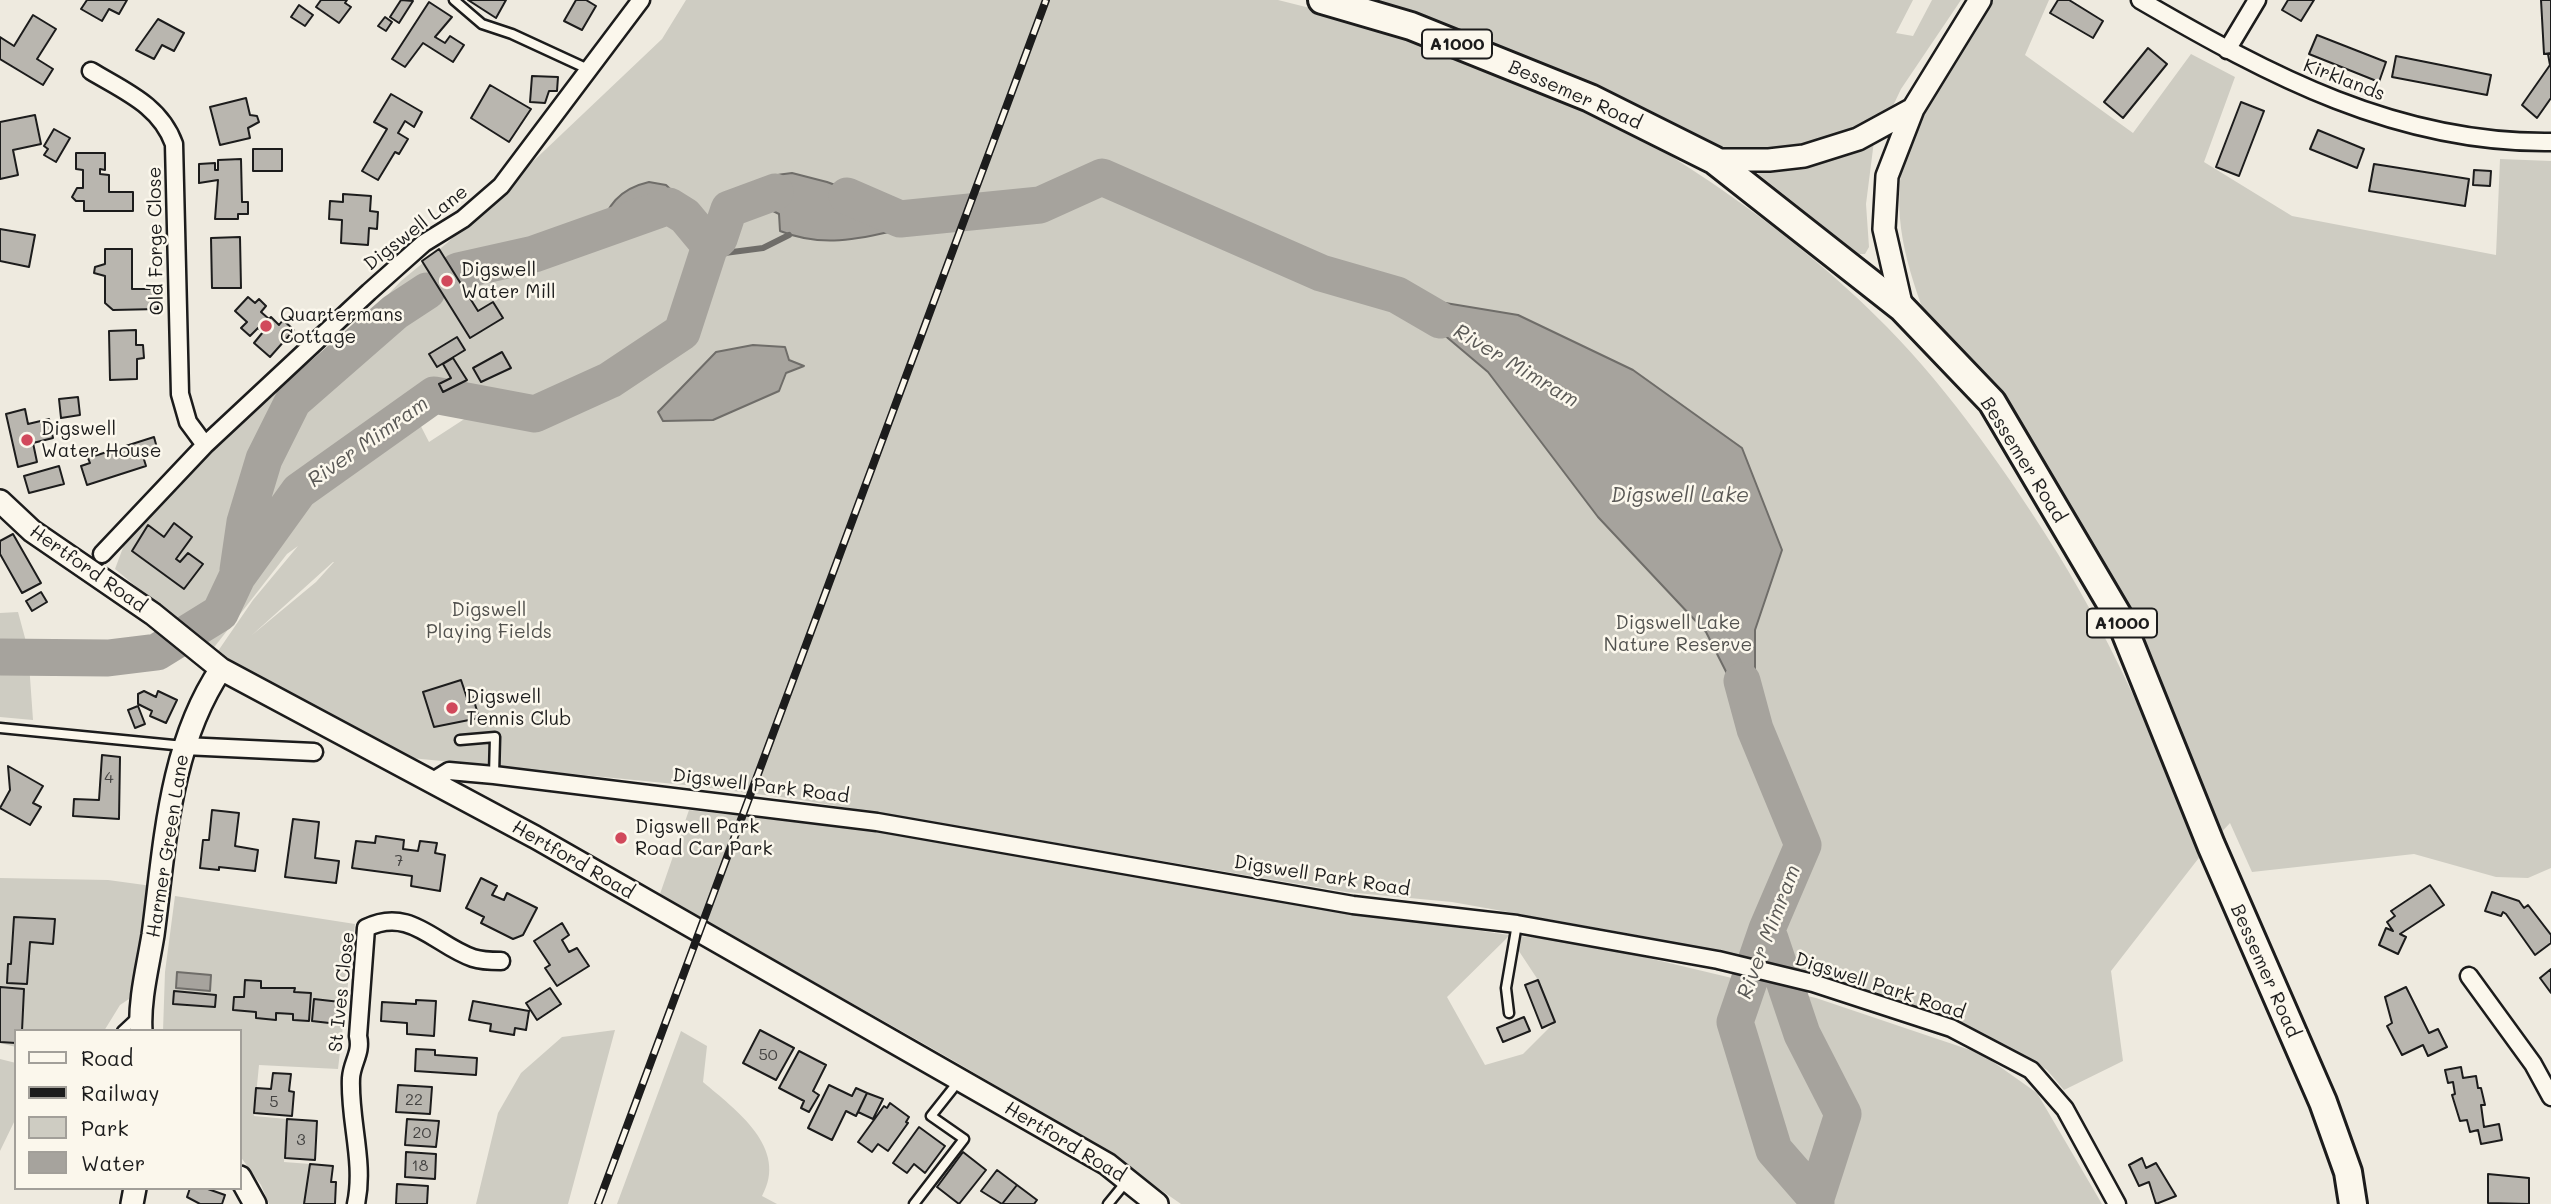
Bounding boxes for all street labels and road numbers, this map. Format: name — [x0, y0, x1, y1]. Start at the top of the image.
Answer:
road number: A1000 — [1422, 29, 1492, 58]
street label: Kirklands — [2300, 54, 2388, 106]
street label: Bessemer Road — [1505, 55, 1645, 135]
street label: Old Forge Close — [143, 166, 169, 316]
street label: Digswell Lane — [360, 180, 472, 276]
street label: Bessemer Road — [1975, 393, 2071, 527]
street label: Hertford Road — [25, 520, 151, 618]
road number: A1000 — [2087, 608, 2157, 638]
street label: Harmer Green Lane — [142, 753, 194, 939]
street label: Digswell Park Road — [671, 764, 851, 808]
street label: Hertford Road — [508, 816, 638, 904]
street label: Digswell Park Road — [1232, 851, 1412, 901]
street label: Bessemer Road — [2225, 901, 2305, 1041]
street label: St Ives Close — [324, 931, 360, 1053]
street label: Digswell Park Road — [1792, 948, 1968, 1024]
street label: Hertford Road — [1000, 1097, 1130, 1187]

